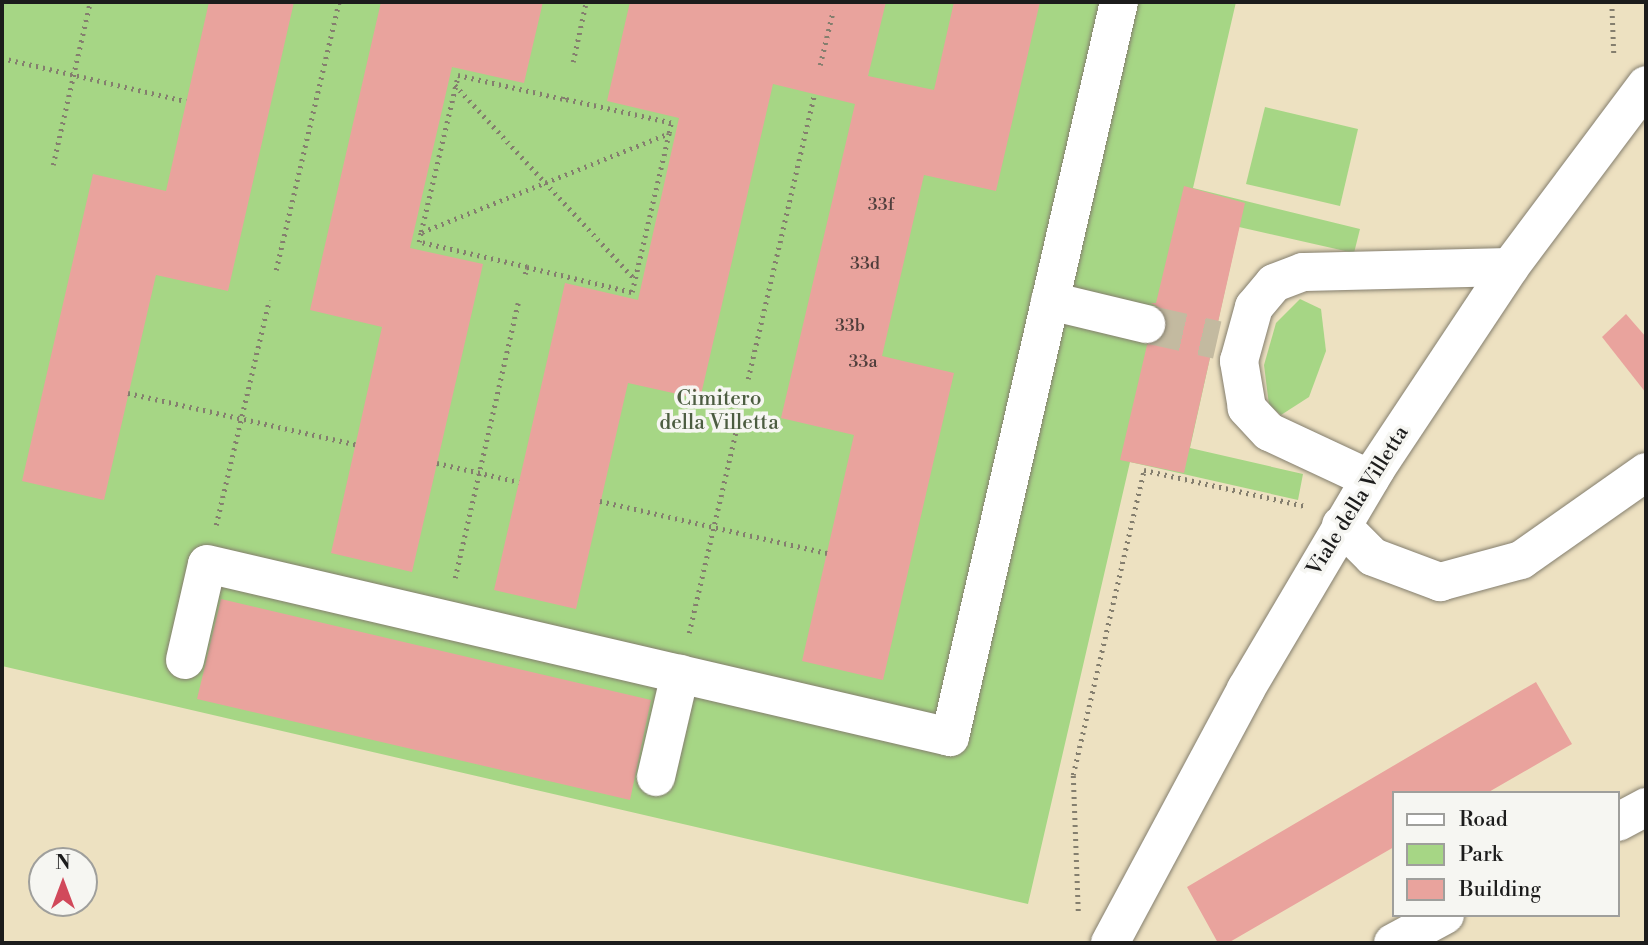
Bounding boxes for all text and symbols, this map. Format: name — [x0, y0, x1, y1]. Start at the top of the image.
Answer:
house number: 33f — [868, 194, 894, 216]
house number: 33d — [850, 253, 880, 275]
house number: 33b — [835, 315, 865, 337]
house number: 33a — [849, 351, 877, 373]
park label: Cimitero della Villetta — [659, 386, 779, 436]
street label: Viale della Villetta — [1302, 421, 1414, 581]
legend — [1392, 791, 1620, 917]
text: Road — [1459, 807, 1508, 833]
text: Park — [1459, 842, 1503, 868]
north arrow — [28, 847, 98, 917]
text: N — [55, 851, 71, 875]
text: Building — [1459, 877, 1541, 903]

